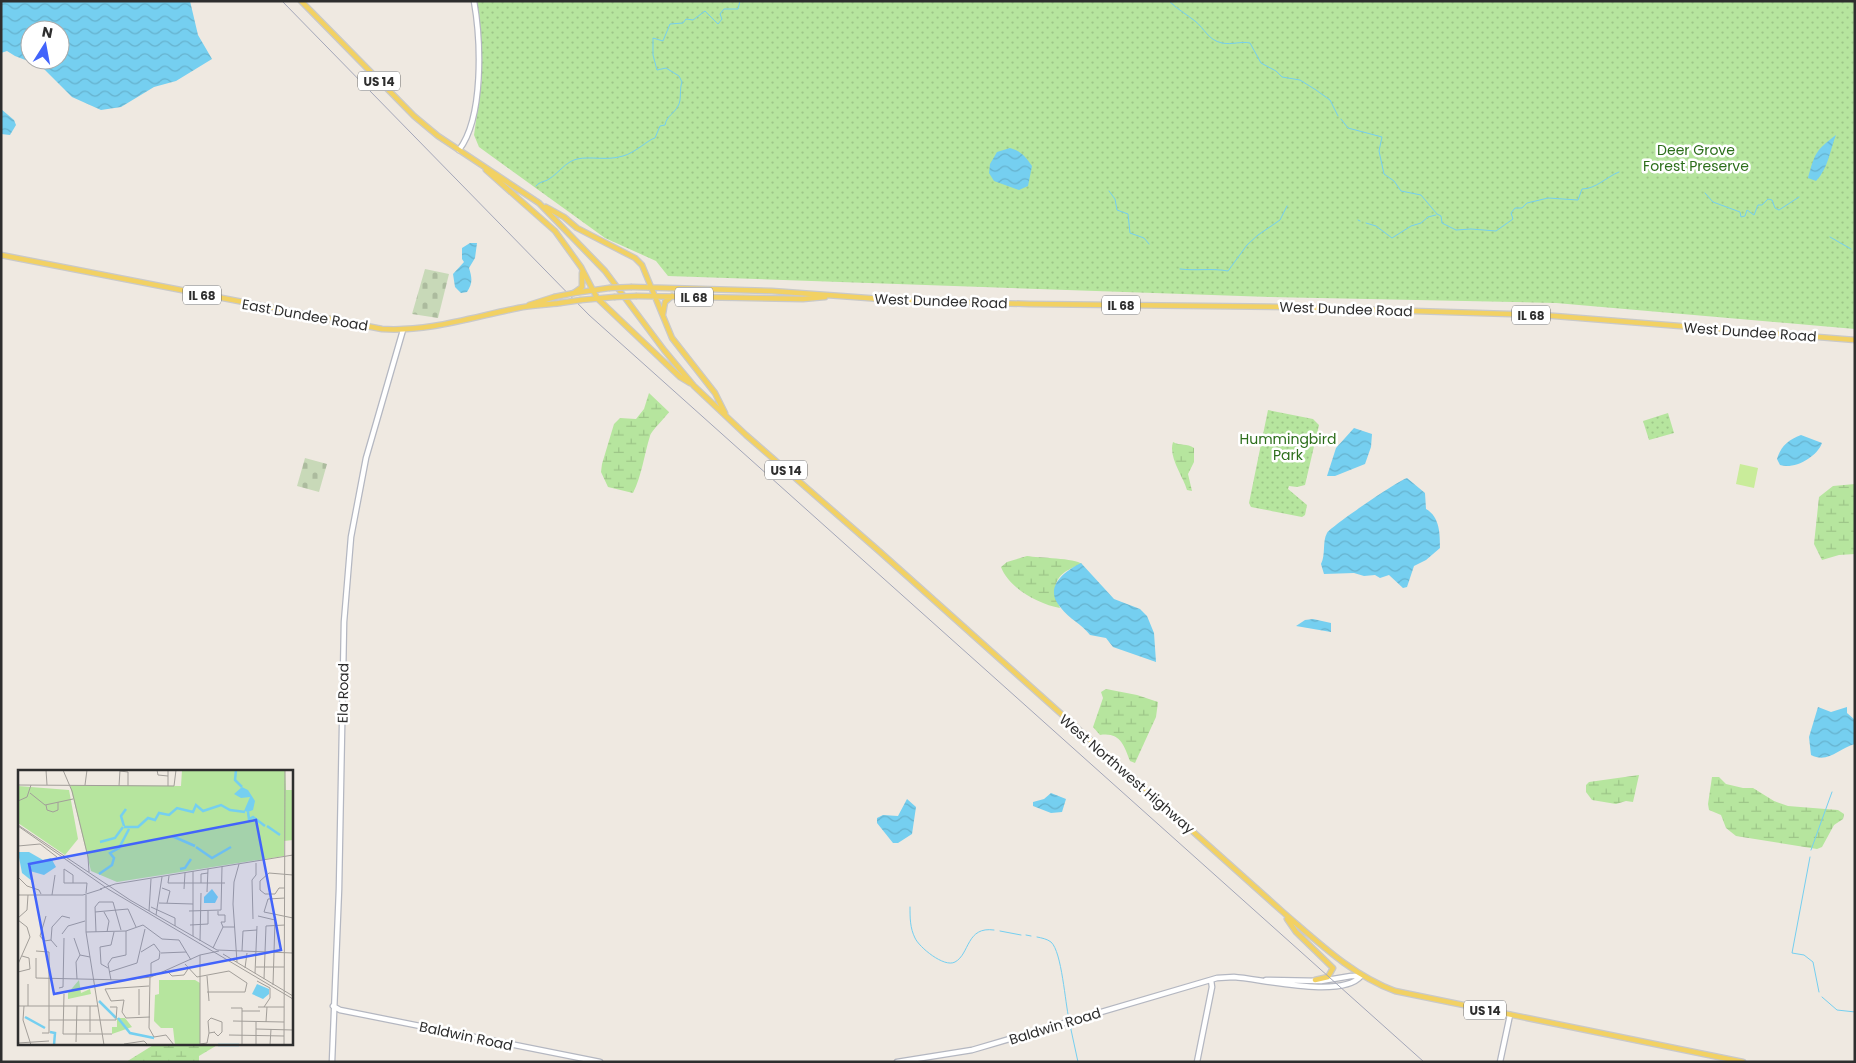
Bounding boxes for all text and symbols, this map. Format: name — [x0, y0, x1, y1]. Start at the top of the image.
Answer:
north arrow — [20, 20, 70, 70]
text: N — [40, 21, 55, 43]
road number: US 14 — [358, 72, 400, 90]
park label: Deer Grove Forest Preserve — [1643, 140, 1749, 176]
road number: IL 68 — [183, 286, 221, 304]
road number: IL 68 — [675, 288, 713, 306]
street label: West Dundee Road — [874, 289, 1008, 313]
street label: East Dundee Road — [240, 294, 370, 336]
road number: IL 68 — [1102, 296, 1140, 314]
street label: West Dundee Road — [1279, 297, 1413, 321]
road number: IL 68 — [1512, 306, 1550, 324]
street label: West Dundee Road — [1683, 317, 1817, 347]
park label: Hummingbird Park — [1240, 429, 1336, 465]
road number: US 14 — [765, 460, 807, 480]
street label: Ela Road — [332, 663, 354, 723]
street label: West Northwest Highway — [1055, 710, 1199, 838]
inset map — [18, 770, 292, 1046]
road number: US 14 — [1464, 1000, 1506, 1020]
street label: Baldwin Road — [1007, 1003, 1103, 1049]
street label: Baldwin Road — [417, 1016, 515, 1056]

